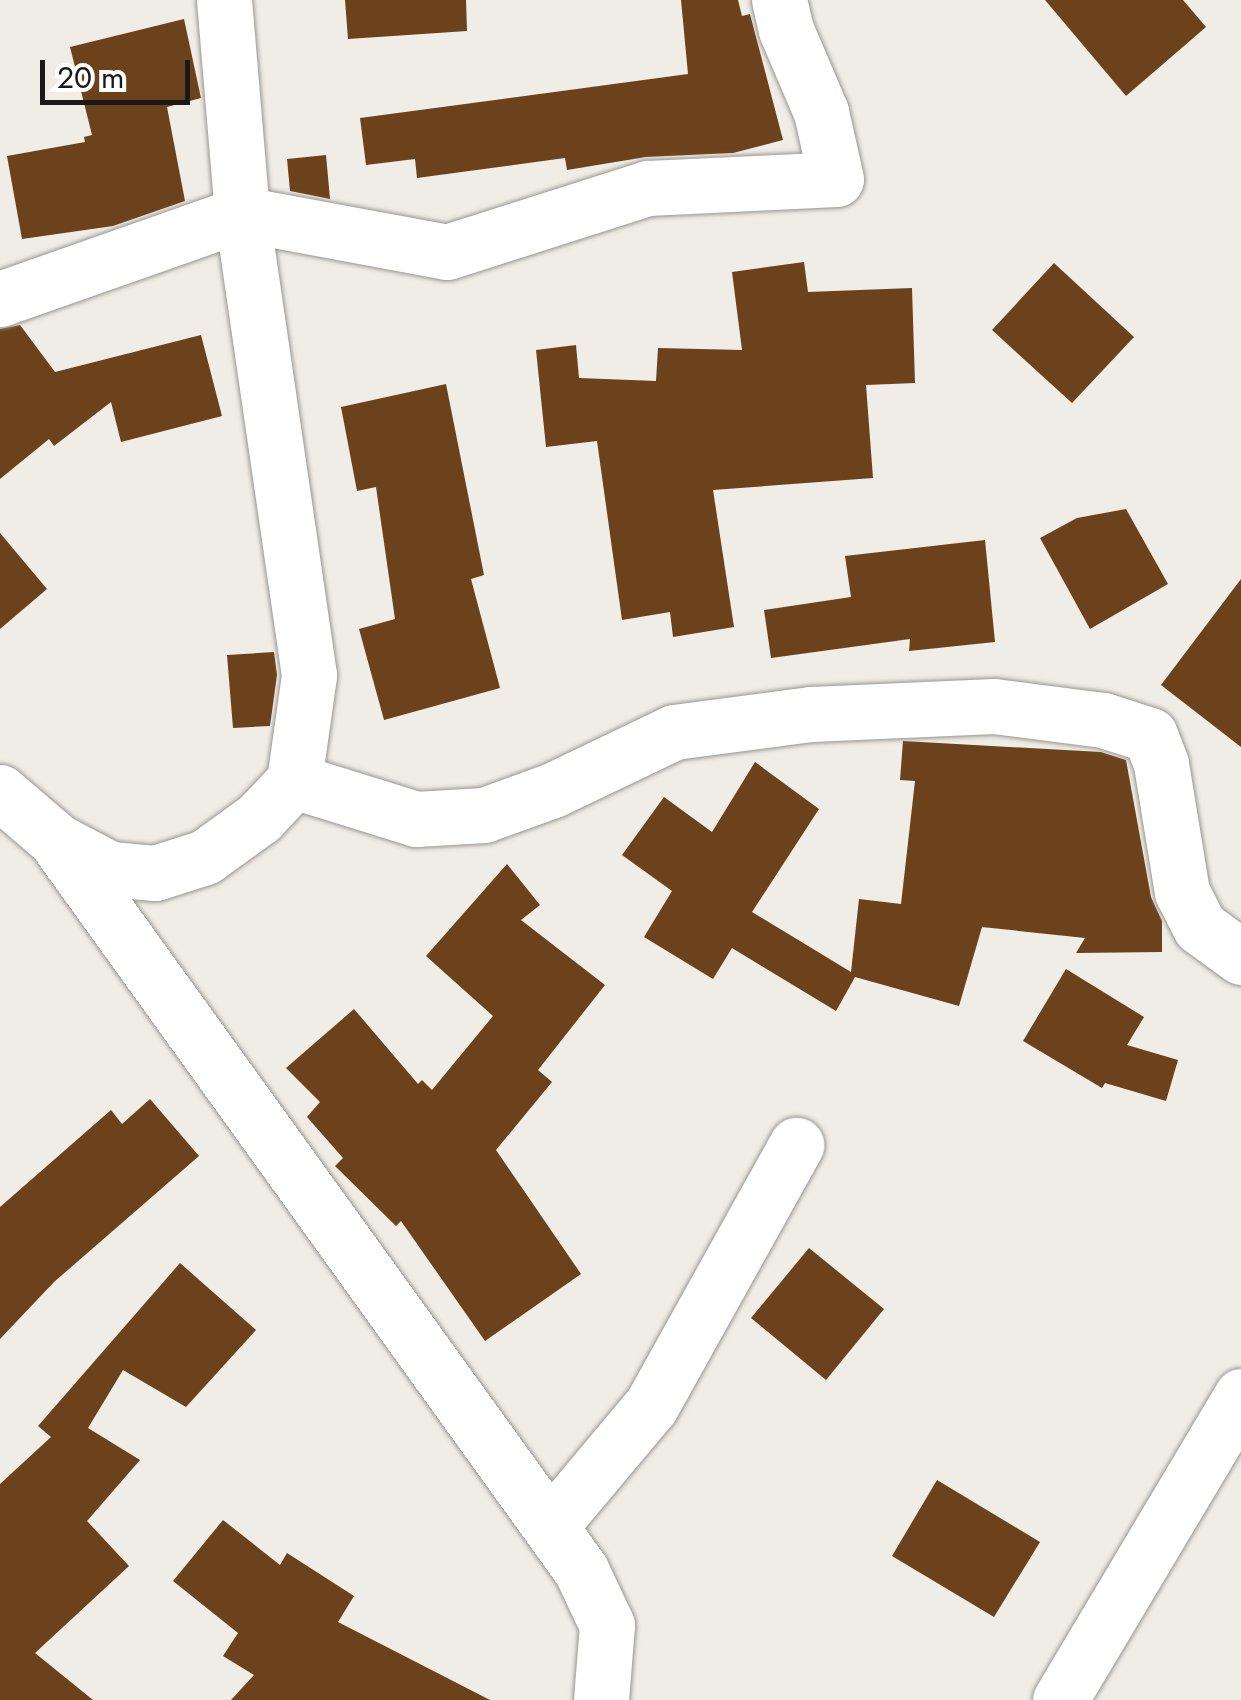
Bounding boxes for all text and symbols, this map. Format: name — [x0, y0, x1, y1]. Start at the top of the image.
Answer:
scale bar — [45, 40, 195, 102]
text: 20 m — [57, 56, 124, 99]

